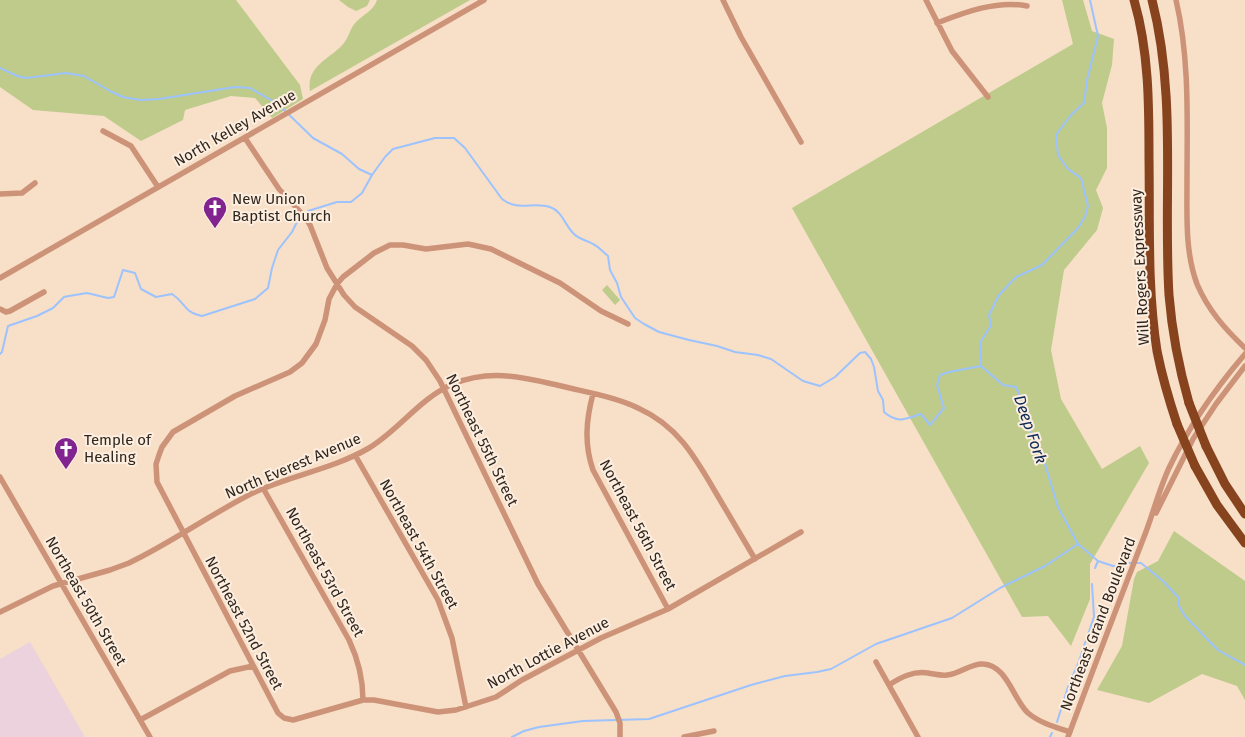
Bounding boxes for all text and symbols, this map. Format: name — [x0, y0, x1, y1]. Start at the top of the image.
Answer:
street label: North Kelley Avenue — [171, 86, 299, 170]
street label: Will Rogers Expressway — [1127, 188, 1153, 346]
place label: New Union Baptist Church — [232, 190, 331, 225]
church icon: New Union Baptist Church — [202, 195, 228, 229]
street label: Northeast 55th Street — [442, 371, 522, 510]
water label: Deep Fork — [1010, 392, 1051, 466]
street label: North Everest Avenue — [222, 429, 364, 503]
place label: Temple of Healing — [84, 431, 152, 466]
church icon: Temple of Healing — [53, 436, 79, 470]
street label: Northeast 56th Street — [596, 456, 680, 594]
street label: Northeast 54th Street — [376, 476, 462, 613]
street label: Northeast 53rd Street — [282, 504, 368, 640]
street label: Northeast 50th Street — [42, 533, 131, 669]
street label: Northeast Grand Boulevard — [1056, 535, 1140, 713]
street label: Northeast 52nd Street — [201, 553, 287, 693]
street label: North Lottie Avenue — [484, 613, 612, 693]

